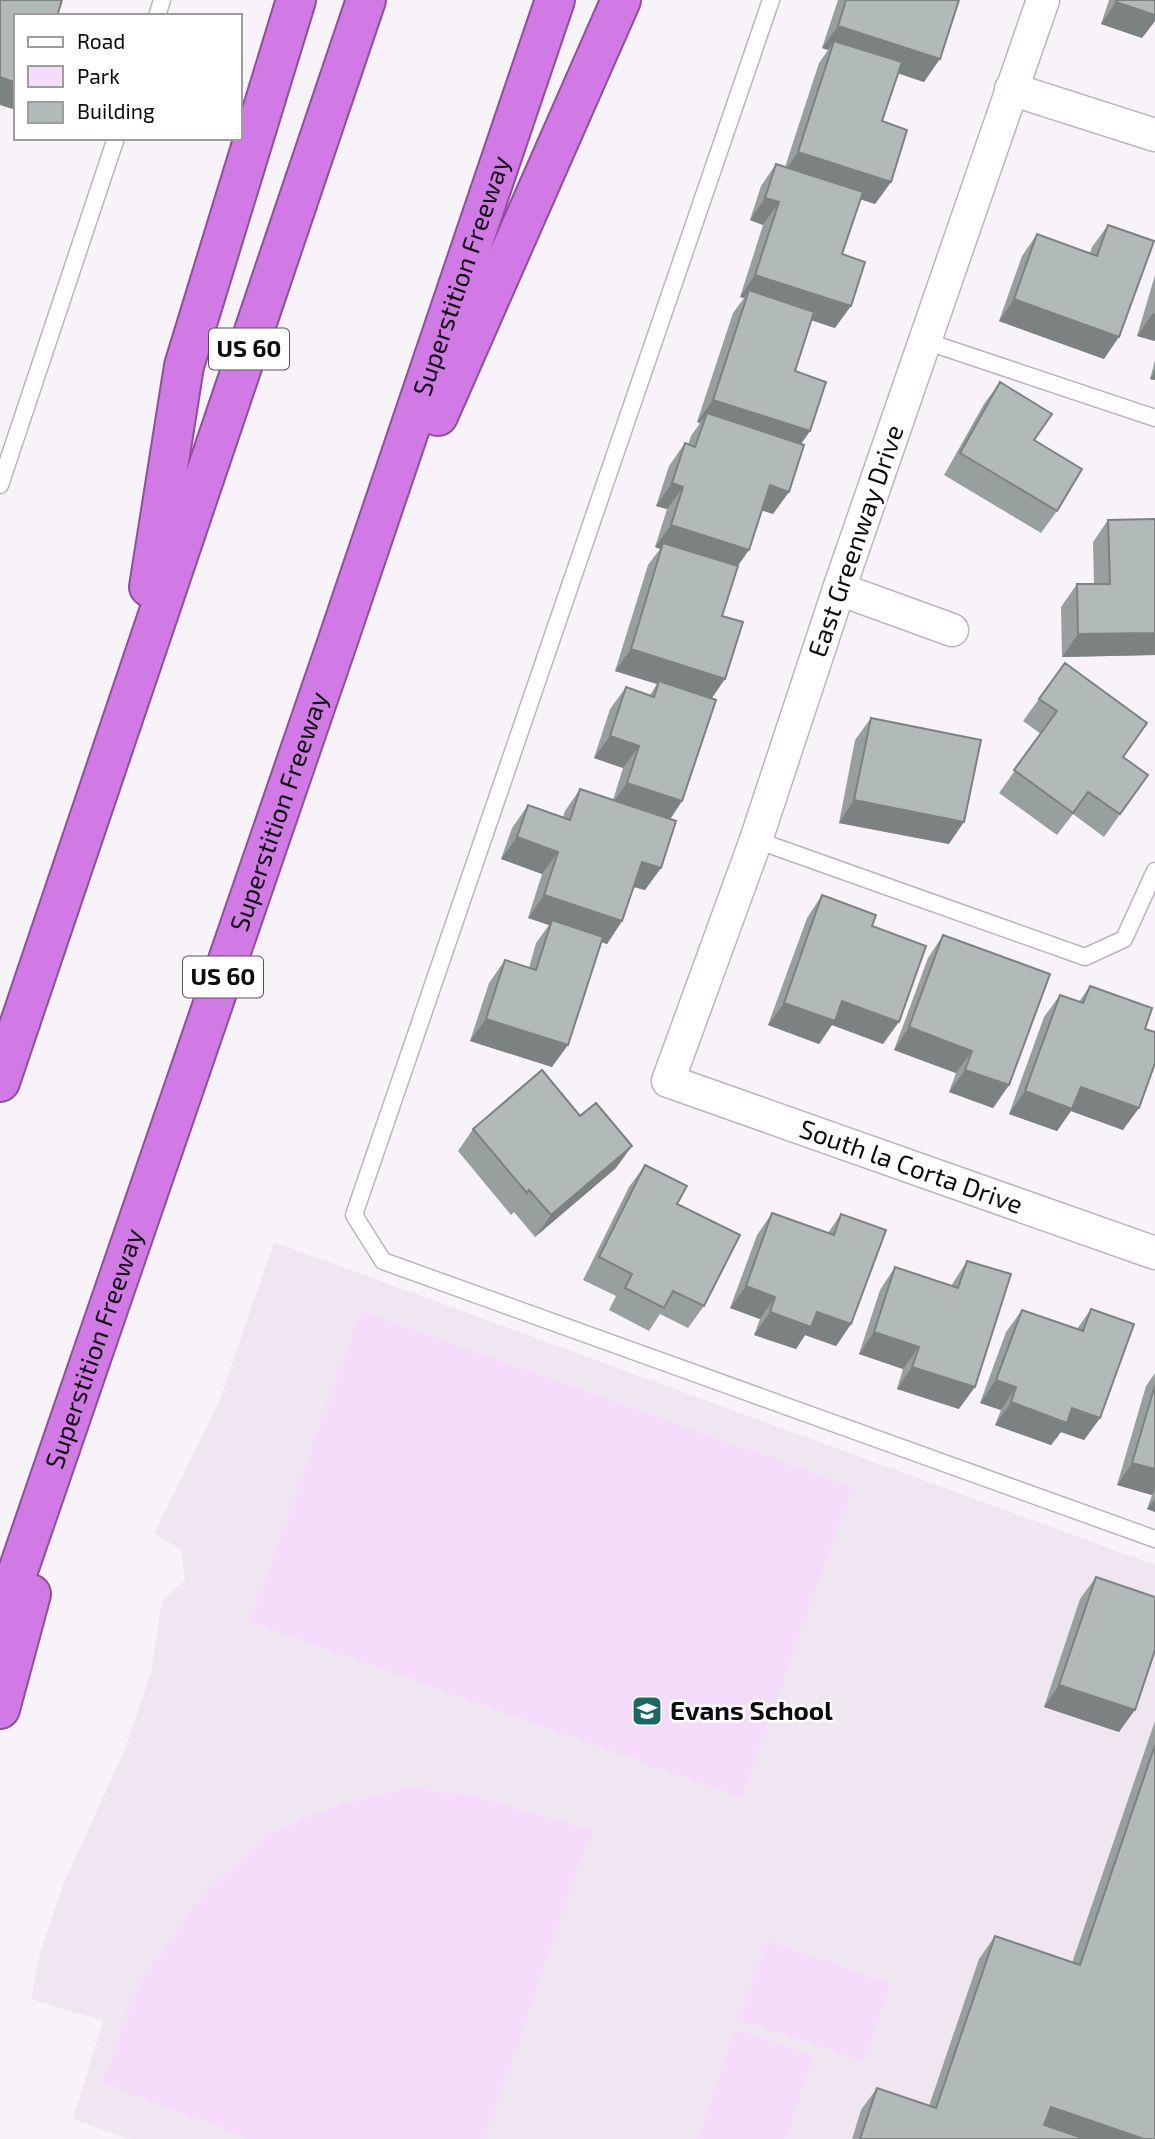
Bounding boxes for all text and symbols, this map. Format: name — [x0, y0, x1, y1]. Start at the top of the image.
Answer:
legend — [14, 14, 242, 140]
text: Road — [77, 28, 125, 53]
text: Park — [77, 63, 120, 88]
text: Building — [77, 98, 155, 123]
street label: Superstition Freeway — [405, 151, 515, 399]
road number: US 60 — [209, 328, 289, 370]
street label: East Greenway Drive — [800, 420, 909, 661]
street label: Superstition Freeway — [222, 687, 333, 935]
road number: US 60 — [183, 957, 263, 998]
street label: South la Corta Drive — [796, 1112, 1027, 1219]
street label: Superstition Freeway — [37, 1224, 149, 1472]
school or university icon: Evans School — [630, 1694, 664, 1728]
place label: Evans School — [670, 1694, 833, 1725]

